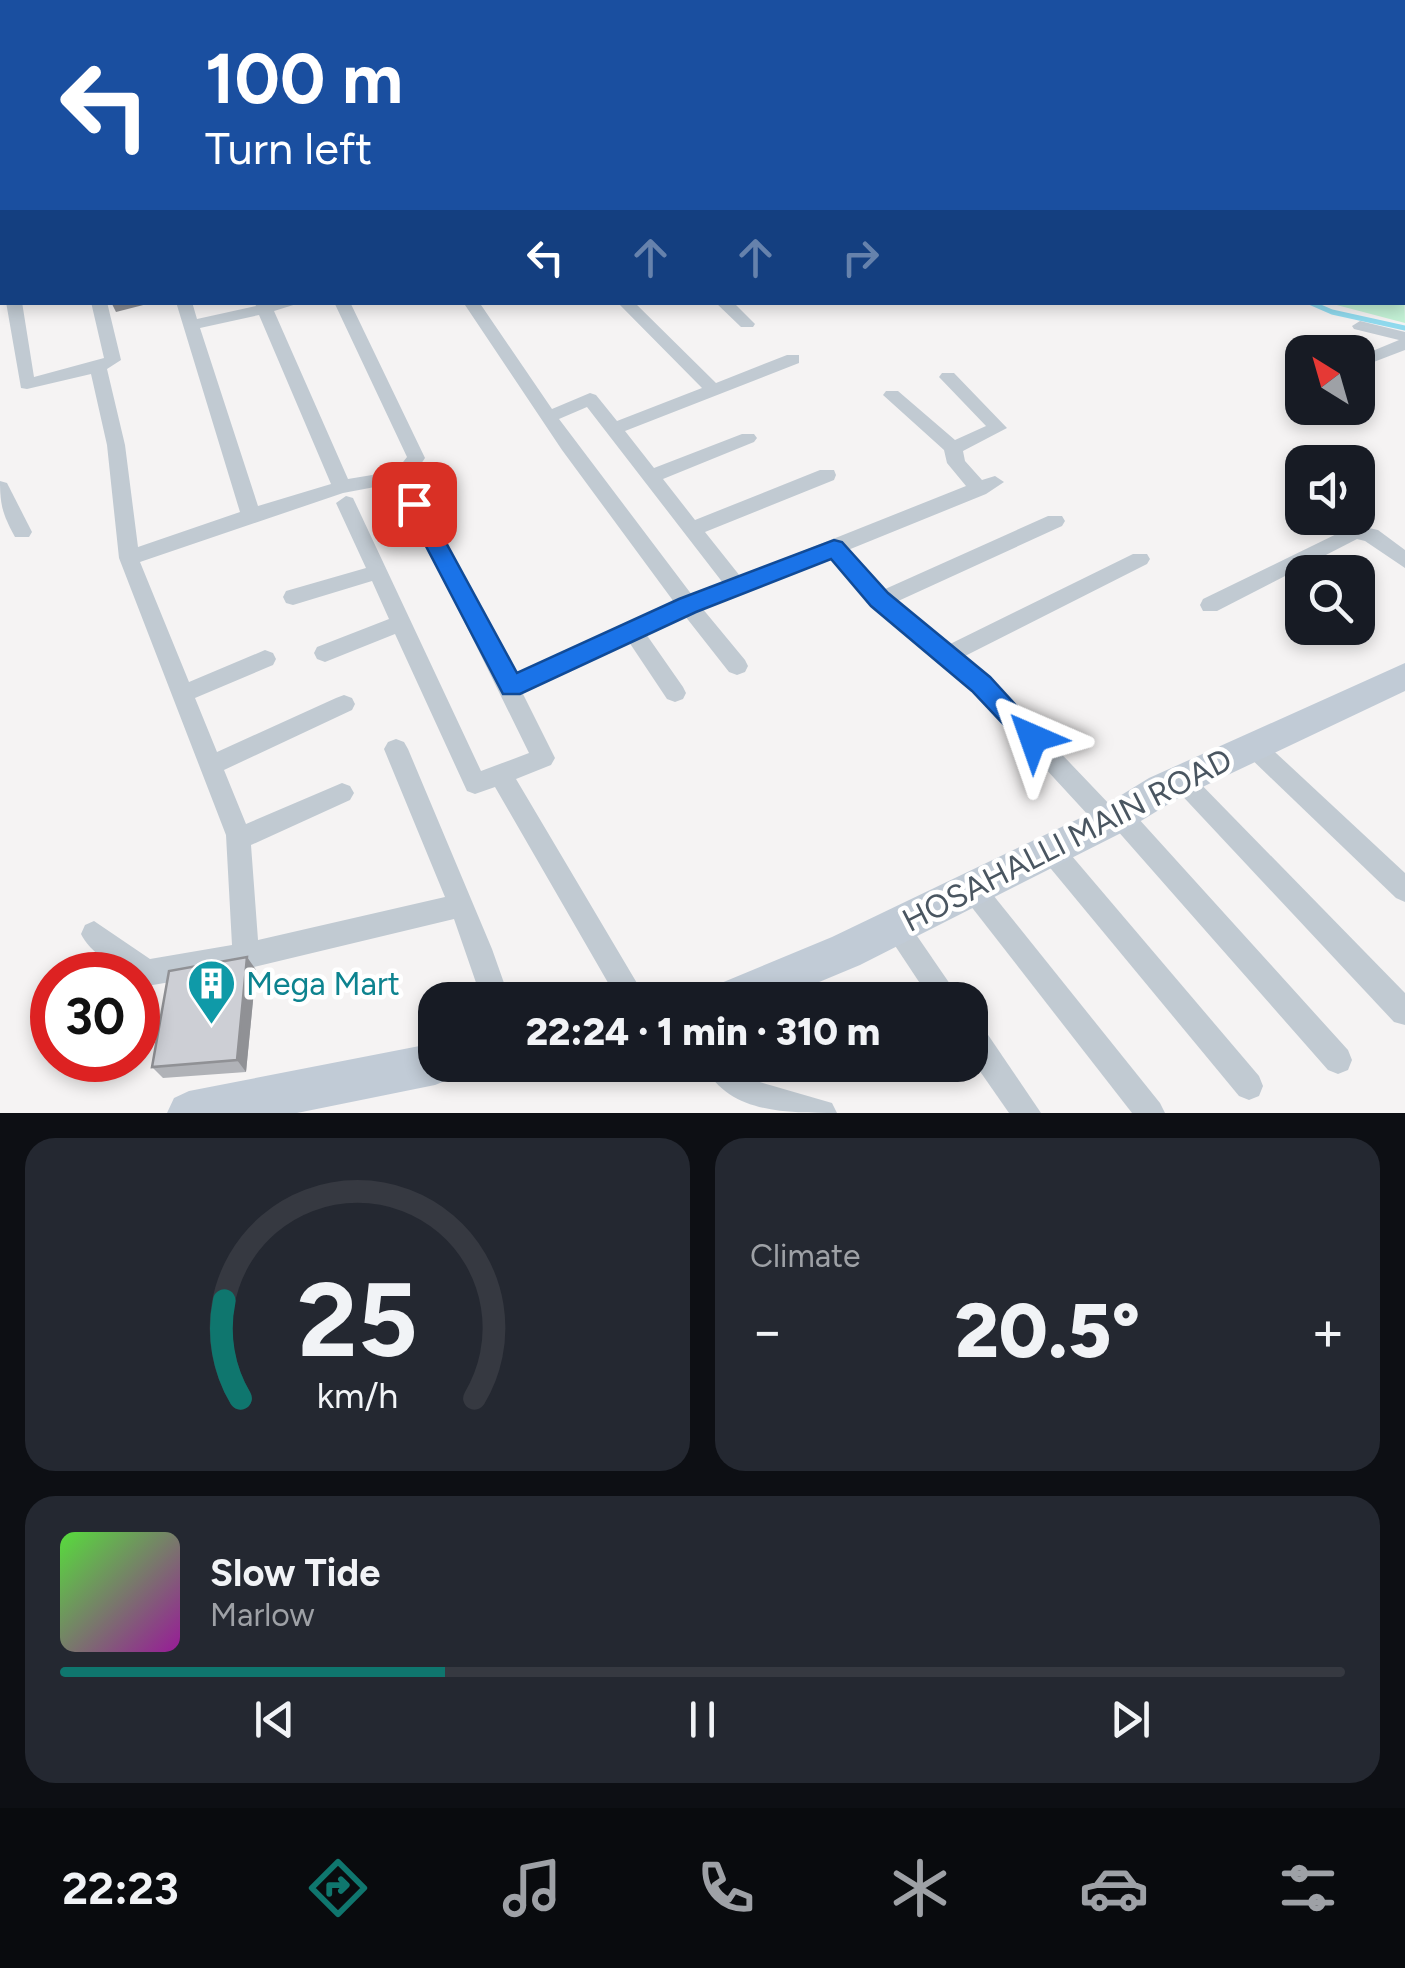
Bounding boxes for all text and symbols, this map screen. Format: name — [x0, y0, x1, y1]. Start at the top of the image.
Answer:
text: 100 m — [205, 36, 403, 121]
icon: left — [40, 40, 170, 170]
text: Turn left — [205, 121, 372, 175]
icon: left — [518, 230, 573, 285]
icon: ahead — [623, 230, 678, 285]
icon: ahead — [728, 230, 783, 285]
icon: right — [833, 230, 888, 285]
north arrow — [1285, 335, 1375, 425]
map controls — [1285, 335, 1375, 645]
button: sound — [1285, 445, 1375, 535]
pin — [372, 462, 457, 547]
icon: arrive — [387, 477, 442, 532]
button: search — [1285, 555, 1375, 645]
position arrow — [981, 686, 1085, 790]
street label: HOSAHALLI MAIN ROAD — [896, 740, 1238, 940]
speed limit sign: 30 — [30, 952, 160, 1082]
building icon: Mega Mart — [185, 958, 237, 1026]
place label: Mega Mart — [246, 965, 400, 1003]
text: 22:24 · 1 min · 310 m — [526, 1009, 880, 1055]
text: Climate — [750, 1237, 861, 1275]
text: 25 — [297, 1257, 418, 1382]
text: 20.5° — [955, 1286, 1140, 1376]
text: − — [750, 1298, 784, 1364]
text: + — [1311, 1298, 1345, 1364]
text: km/h — [317, 1374, 398, 1417]
text: Slow Tide — [210, 1550, 380, 1596]
text: Marlow — [210, 1596, 314, 1634]
icon: previous — [247, 1692, 302, 1747]
icon: pause — [675, 1692, 730, 1747]
icon: next — [1103, 1692, 1158, 1747]
icon: directions — [303, 1853, 373, 1923]
icon: music — [497, 1853, 567, 1923]
icon: phone — [691, 1853, 761, 1923]
icon: climate — [885, 1853, 955, 1923]
icon: car — [1079, 1853, 1149, 1923]
icon: filters — [1273, 1853, 1343, 1923]
text: 22:23 — [62, 1861, 179, 1915]

